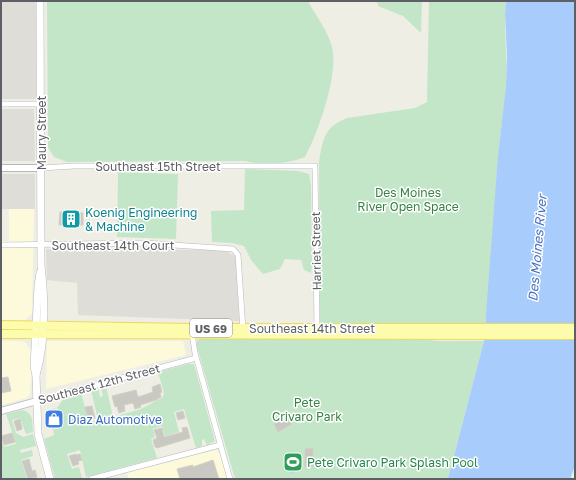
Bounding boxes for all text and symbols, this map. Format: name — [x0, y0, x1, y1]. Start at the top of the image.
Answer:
street label: Maury Street — [34, 95, 49, 170]
street label: Southeast 15th Street — [95, 159, 221, 174]
park label: Des Moines River Open Space — [357, 185, 459, 214]
water label: Des Moines River — [524, 192, 550, 302]
place label: Koenig Engineering & Machine — [85, 205, 197, 234]
building icon: Koenig Engineering & Machine — [60, 208, 82, 230]
street label: Harriet Street — [308, 211, 324, 291]
street label: Southeast 14th Court — [52, 238, 175, 253]
road number: US 69 — [190, 319, 232, 337]
street label: Southeast 14th Street — [249, 321, 375, 336]
street label: Southeast 12th Street — [36, 360, 162, 408]
park label: Pete Crivaro Park — [272, 395, 342, 424]
shop icon: Diaz Automotive — [43, 408, 65, 430]
place label: Diaz Automotive — [68, 412, 162, 427]
sports icon: Pete Crivaro Park Splash Pool — [282, 451, 304, 473]
place label: Pete Crivaro Park Splash Pool — [307, 455, 478, 470]

